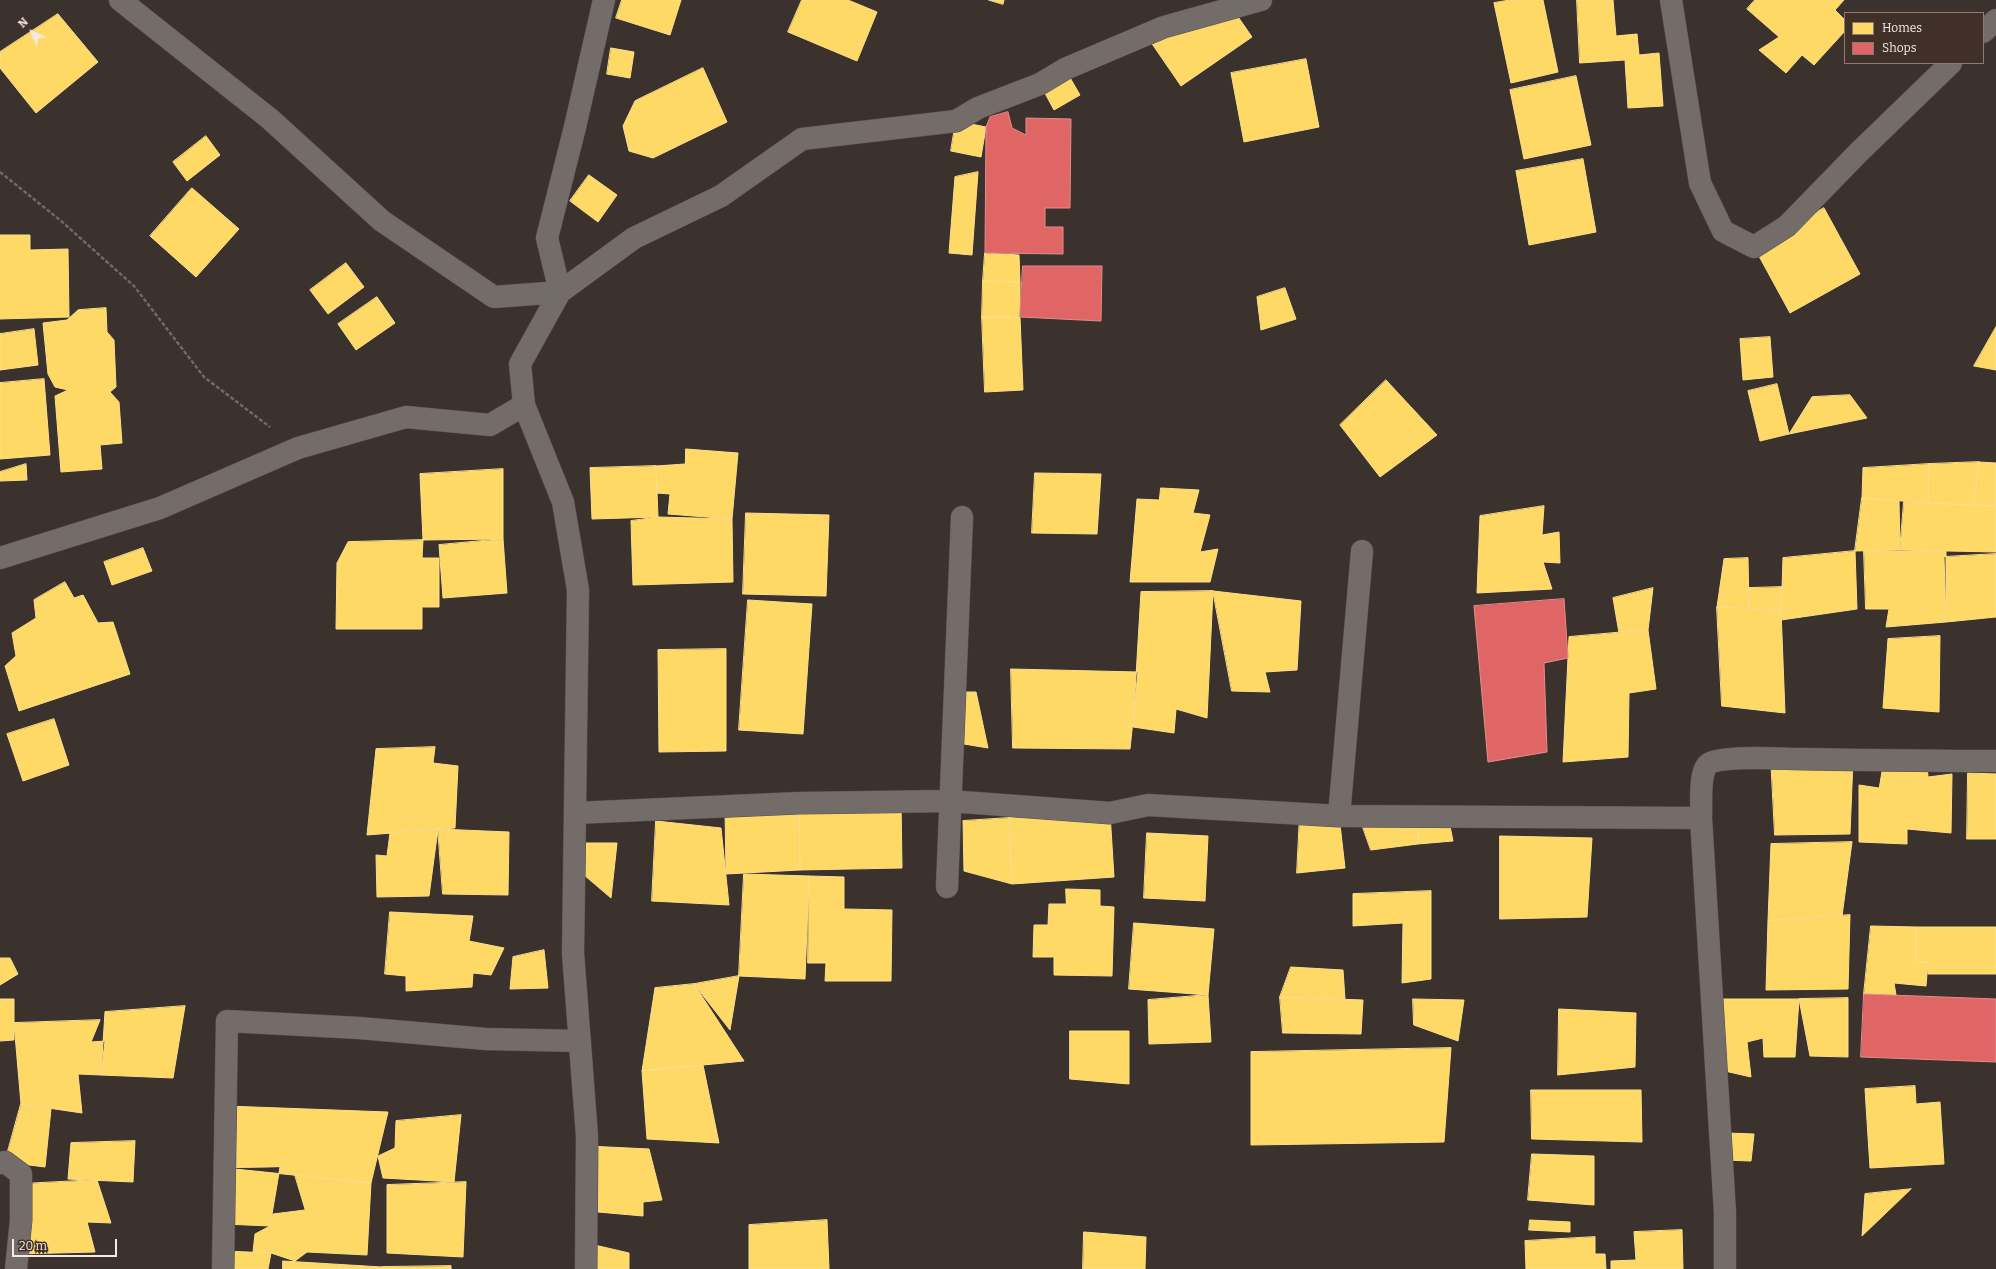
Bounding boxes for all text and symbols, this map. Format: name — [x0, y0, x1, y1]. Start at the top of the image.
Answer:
north arrow — [12, 12, 52, 52]
legend — [1844, 12, 1984, 64]
text: N — [16, 15, 31, 31]
text: Homes — [1882, 21, 1922, 35]
text: Shops — [1882, 41, 1916, 55]
scale bar — [14, 1231, 119, 1257]
text: 20 m — [19, 1239, 47, 1253]

